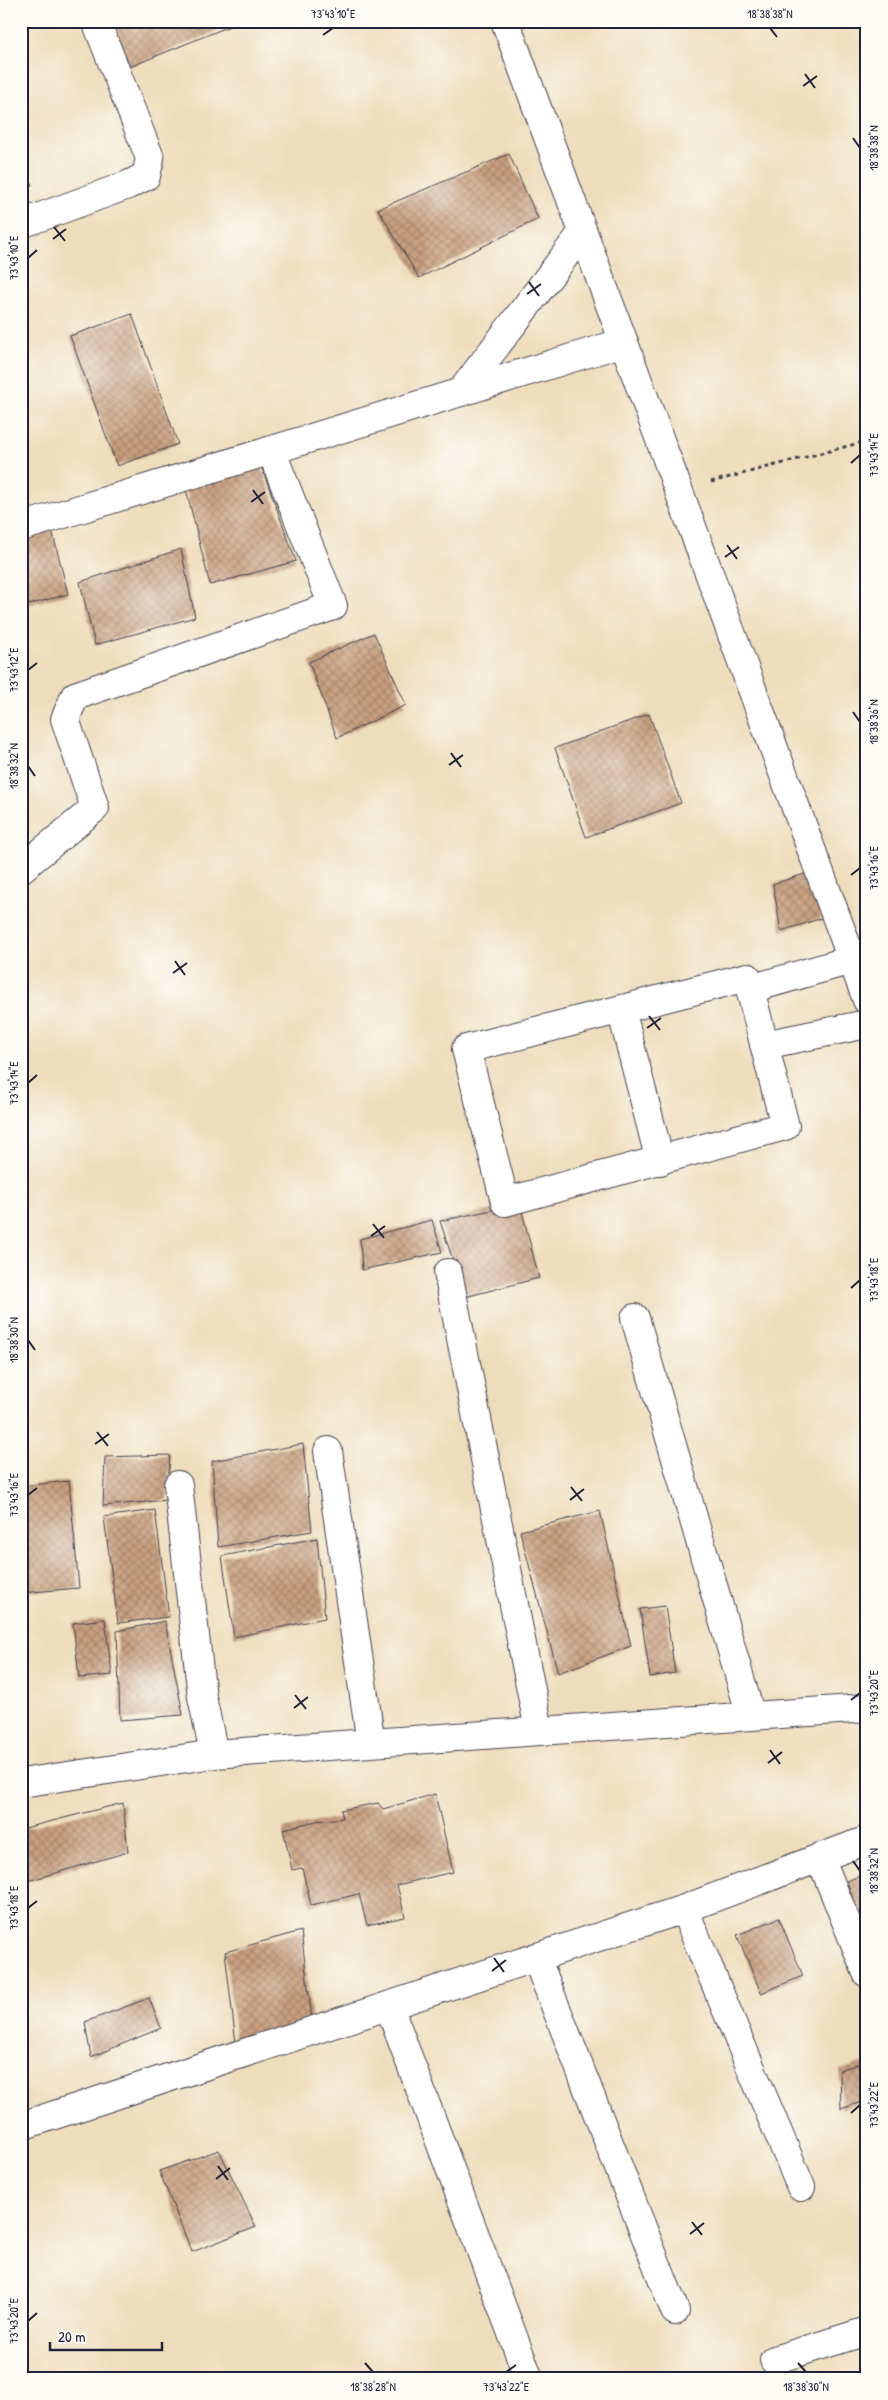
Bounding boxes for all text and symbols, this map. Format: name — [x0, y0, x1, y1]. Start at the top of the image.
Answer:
text: 73°43'10"E — [311, 5, 356, 22]
text: 18°38'38"N — [747, 5, 793, 22]
text: 18°38'38"N — [865, 125, 882, 171]
text: 73°43'10"E — [5, 235, 22, 280]
text: 73°43'14"E — [865, 432, 882, 477]
text: 73°43'12"E — [5, 647, 22, 692]
text: 18°38'36"N — [865, 699, 882, 745]
text: 18°38'32"N — [5, 743, 22, 789]
text: 73°43'16"E — [865, 845, 882, 890]
text: 73°43'14"E — [5, 1060, 22, 1105]
text: 73°43'18"E — [865, 1257, 882, 1302]
text: 18°38'30"N — [5, 1317, 22, 1363]
text: 73°43'16"E — [5, 1472, 22, 1517]
text: 73°43'20"E — [865, 1669, 882, 1716]
text: 18°38'32"N — [865, 1848, 882, 1894]
text: 73°43'18"E — [5, 1885, 22, 1930]
text: 73°43'22"E — [865, 2081, 882, 2128]
text: 73°43'20"E — [5, 2297, 22, 2344]
scale bar — [50, 2320, 162, 2352]
text: 20 m — [58, 2326, 85, 2347]
text: 18°38'28"N — [350, 2378, 396, 2395]
text: 73°43'22"E — [483, 2378, 530, 2395]
text: 18°38'30"N — [783, 2378, 829, 2395]

